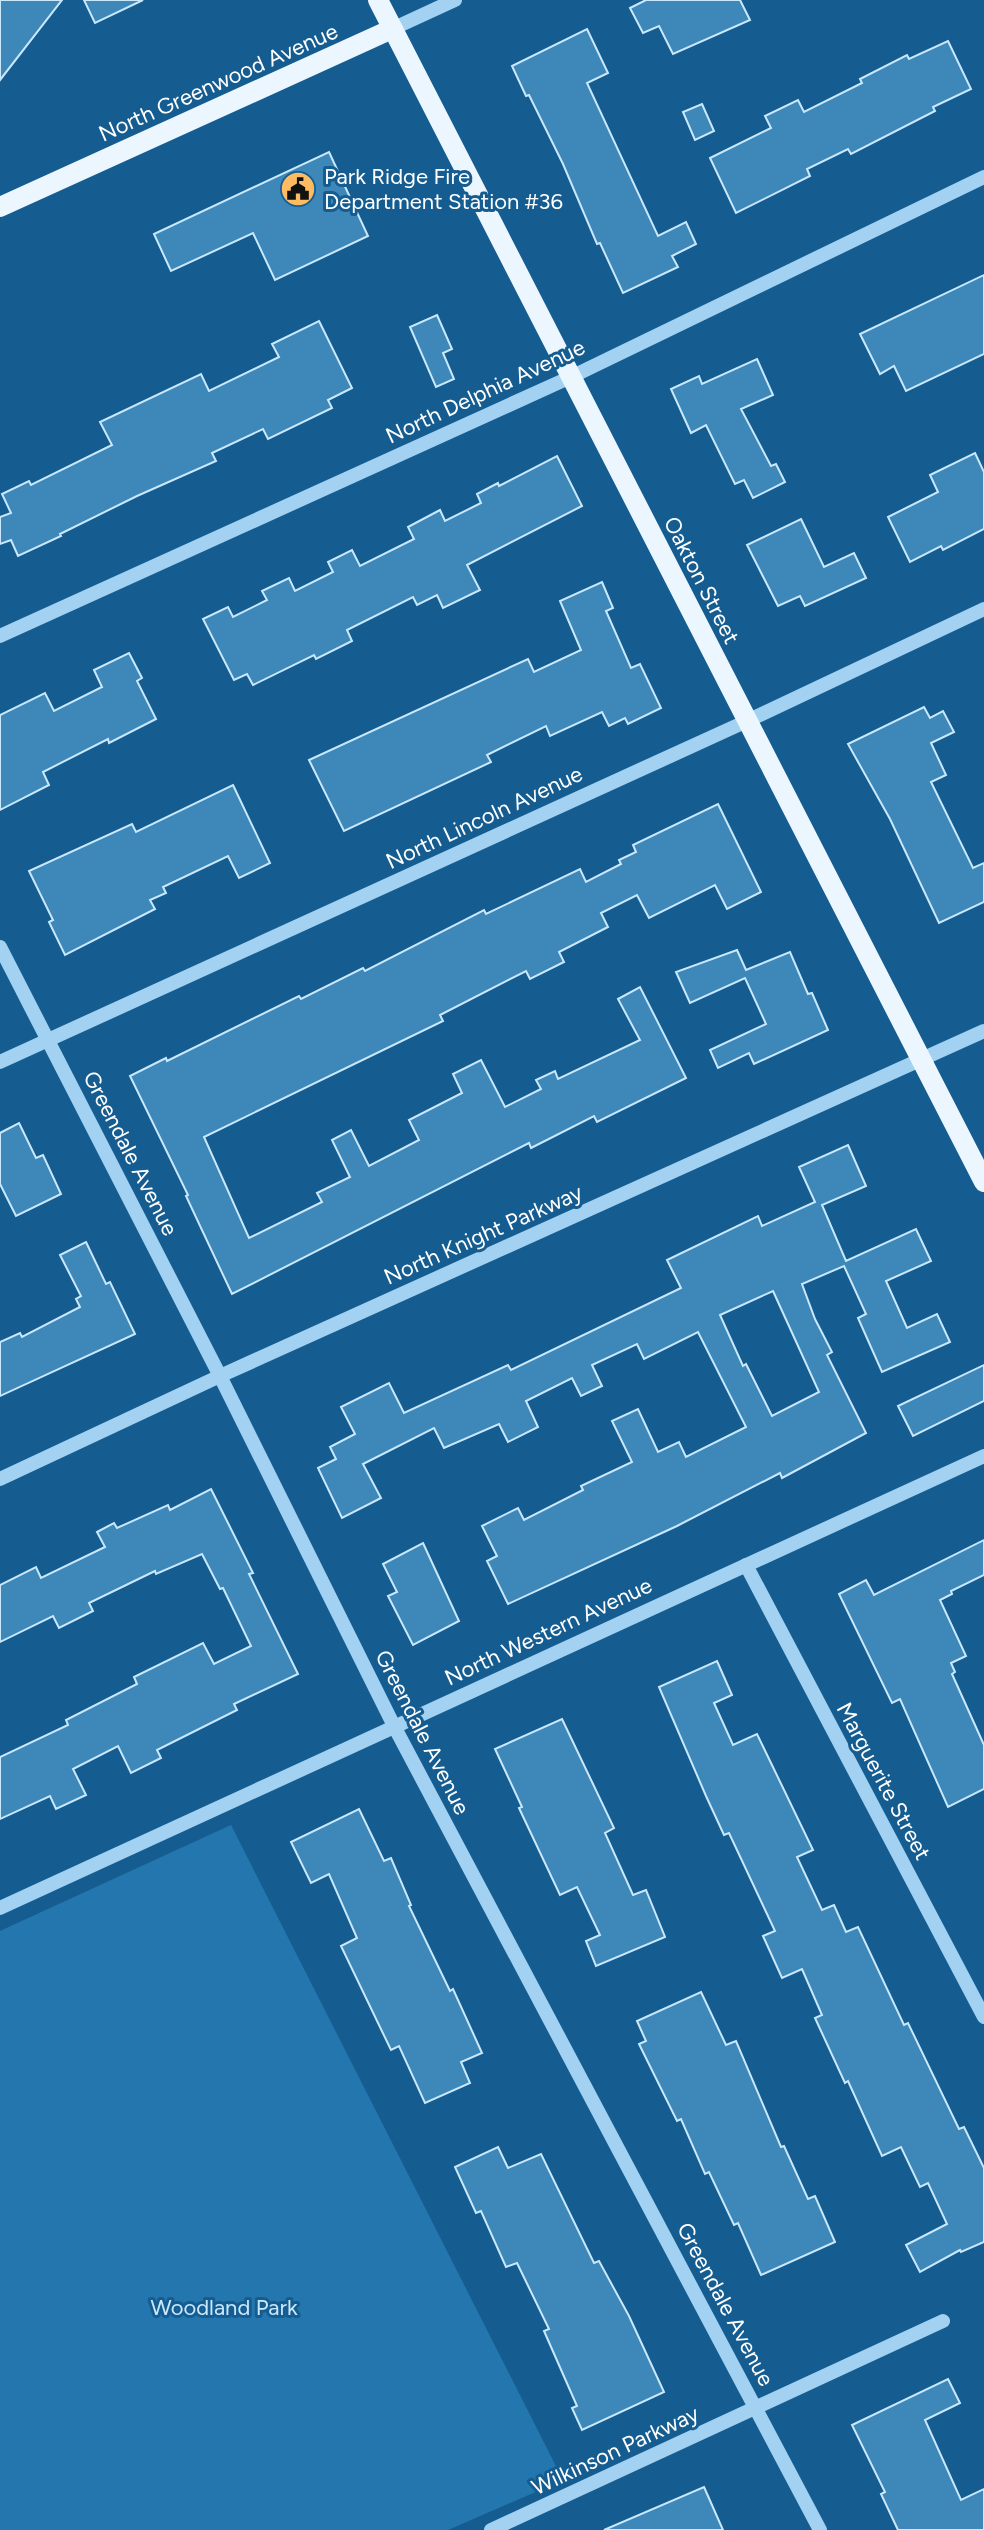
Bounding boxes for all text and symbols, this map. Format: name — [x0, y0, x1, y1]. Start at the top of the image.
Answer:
street label: North Greenwood Avenue — [95, 17, 342, 147]
place label: Park Ridge Fire Department Station #36 — [324, 163, 563, 215]
public building icon: Park Ridge Fire Department Station #36 — [279, 170, 317, 208]
street label: North Delphia Avenue — [381, 333, 589, 449]
street label: Oakton Street — [658, 512, 745, 648]
street label: North Lincoln Avenue — [382, 760, 587, 875]
street label: Greendale Avenue — [77, 1066, 184, 1240]
street label: North Knight Parkway — [380, 1178, 587, 1290]
street label: North Western Avenue — [440, 1572, 656, 1691]
street label: Greendale Avenue — [369, 1645, 476, 1819]
street label: Marguerite Street — [831, 1698, 936, 1865]
street label: Greendale Avenue — [671, 2218, 780, 2391]
park label: Woodland Park — [150, 2294, 298, 2321]
street label: Wilkinson Parkway — [527, 2400, 703, 2501]

